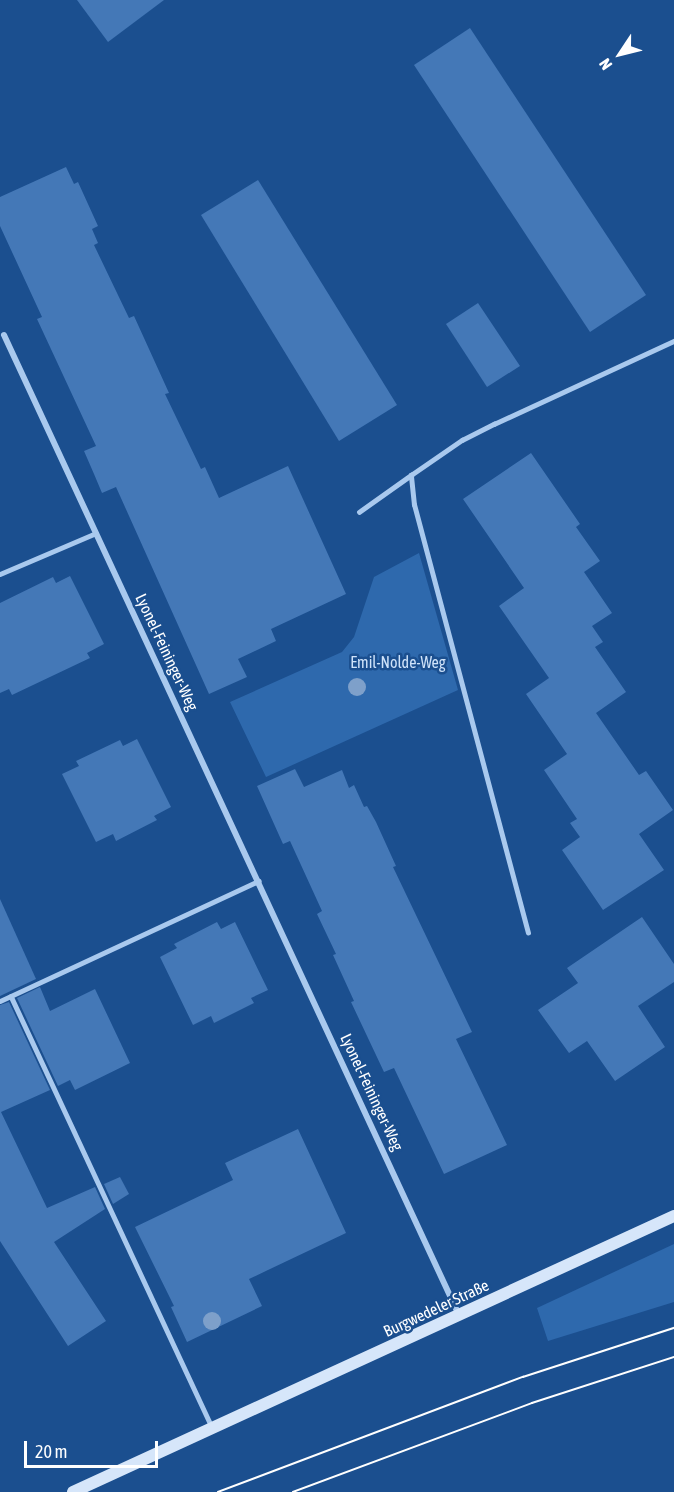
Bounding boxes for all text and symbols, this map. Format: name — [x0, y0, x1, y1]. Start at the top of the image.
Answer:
north arrow — [590, 24, 650, 84]
text: N — [595, 55, 615, 73]
street label: Lyonel-Feininger-Weg — [131, 590, 203, 714]
park label: Emil-Nolde-Weg — [350, 652, 446, 672]
street label: Lyonel-Feininger-Weg — [336, 1030, 408, 1154]
street label: Burgwedeler Straße — [380, 1275, 492, 1341]
scale bar — [27, 1429, 160, 1467]
text: 20 m — [35, 1441, 67, 1462]

